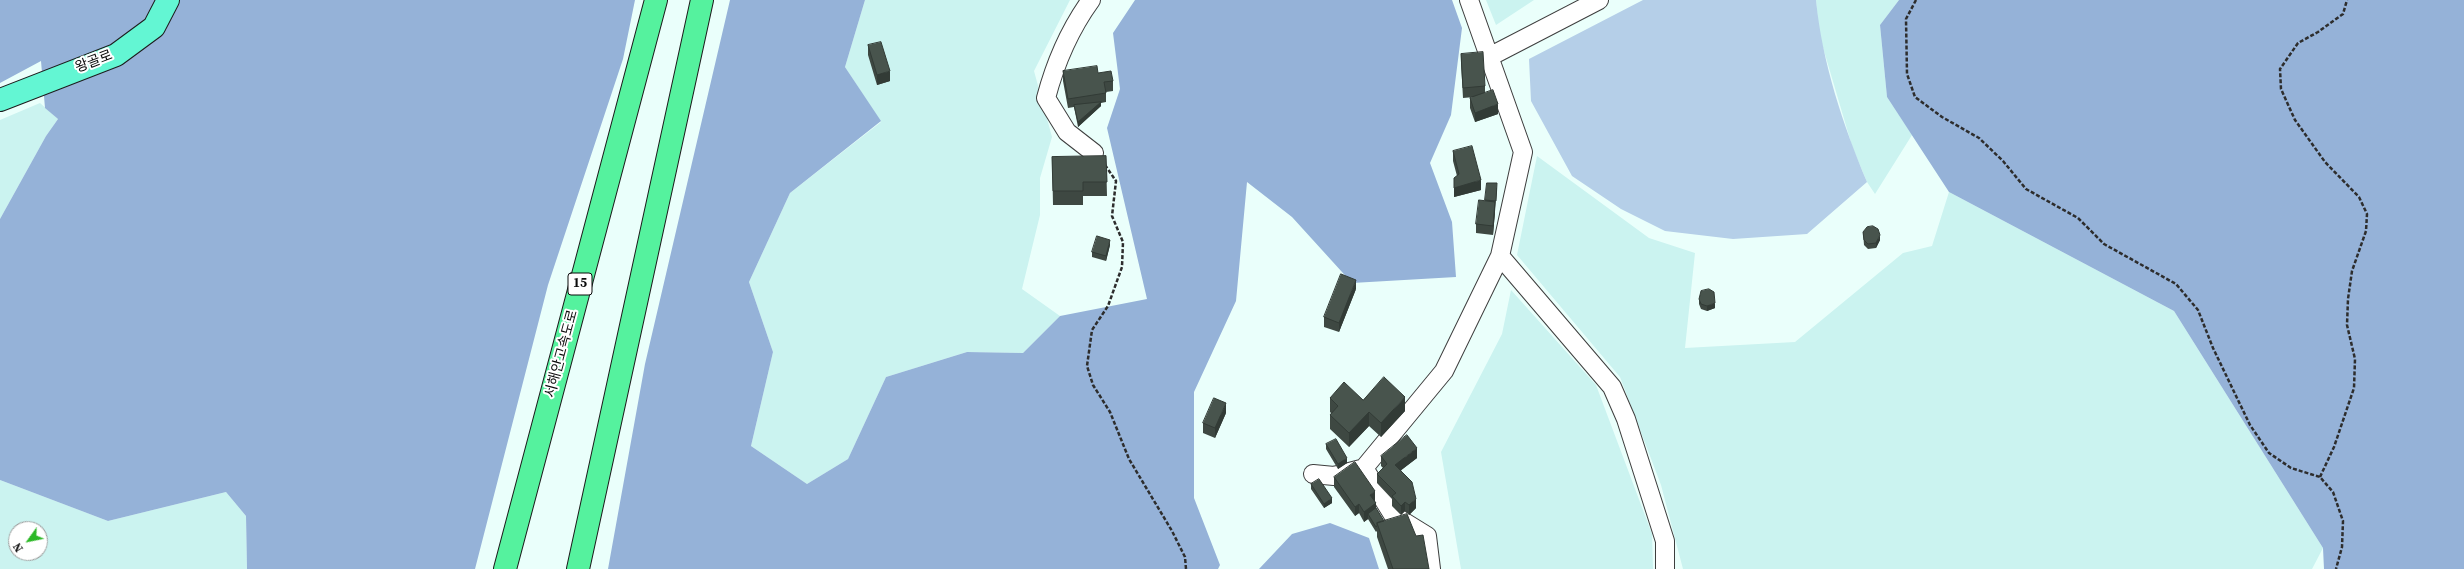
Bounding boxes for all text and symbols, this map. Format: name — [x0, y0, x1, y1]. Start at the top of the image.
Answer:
street label: 왕골로 — [73, 47, 115, 77]
road number: 15 — [568, 273, 592, 295]
street label: 서해안고속도로 — [542, 308, 582, 400]
north arrow — [8, 521, 48, 561]
text: N — [10, 540, 27, 555]

